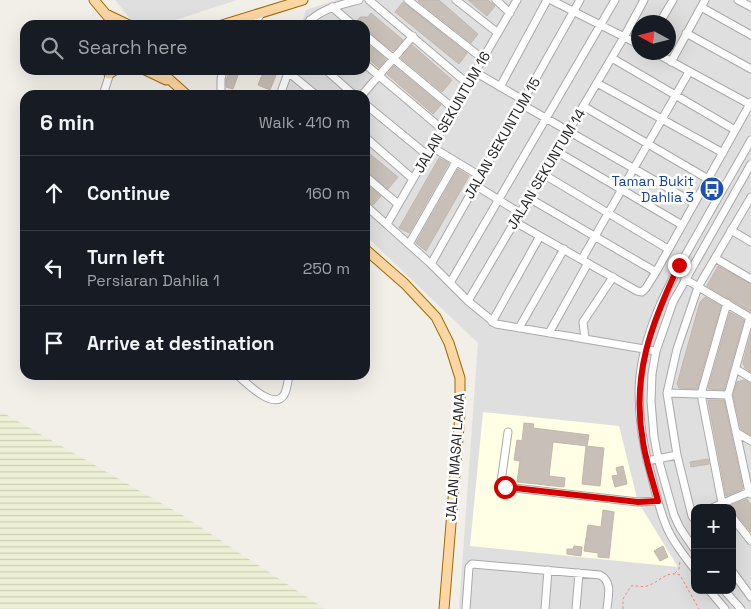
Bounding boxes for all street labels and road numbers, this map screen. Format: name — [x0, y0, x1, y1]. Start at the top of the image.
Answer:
street label: JALAN SEKUNTUM 16 — [410, 48, 494, 176]
street label: JALAN SEKUNTUM 15 — [460, 74, 544, 202]
street label: JALAN SEKUNTUM 14 — [503, 105, 589, 233]
street label: JALAN MASAI LAMA — [442, 392, 468, 522]

